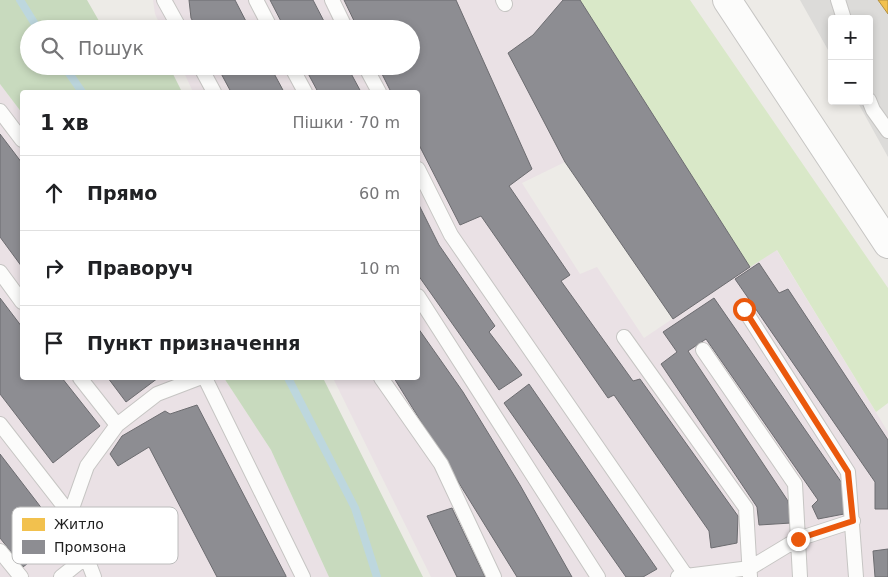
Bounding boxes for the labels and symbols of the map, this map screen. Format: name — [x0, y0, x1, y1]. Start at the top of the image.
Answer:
route start — [733, 298, 756, 321]
legend — [12, 507, 178, 564]
text: Житло — [54, 516, 104, 532]
route end — [787, 528, 810, 551]
text: Промзона — [54, 539, 126, 555]

